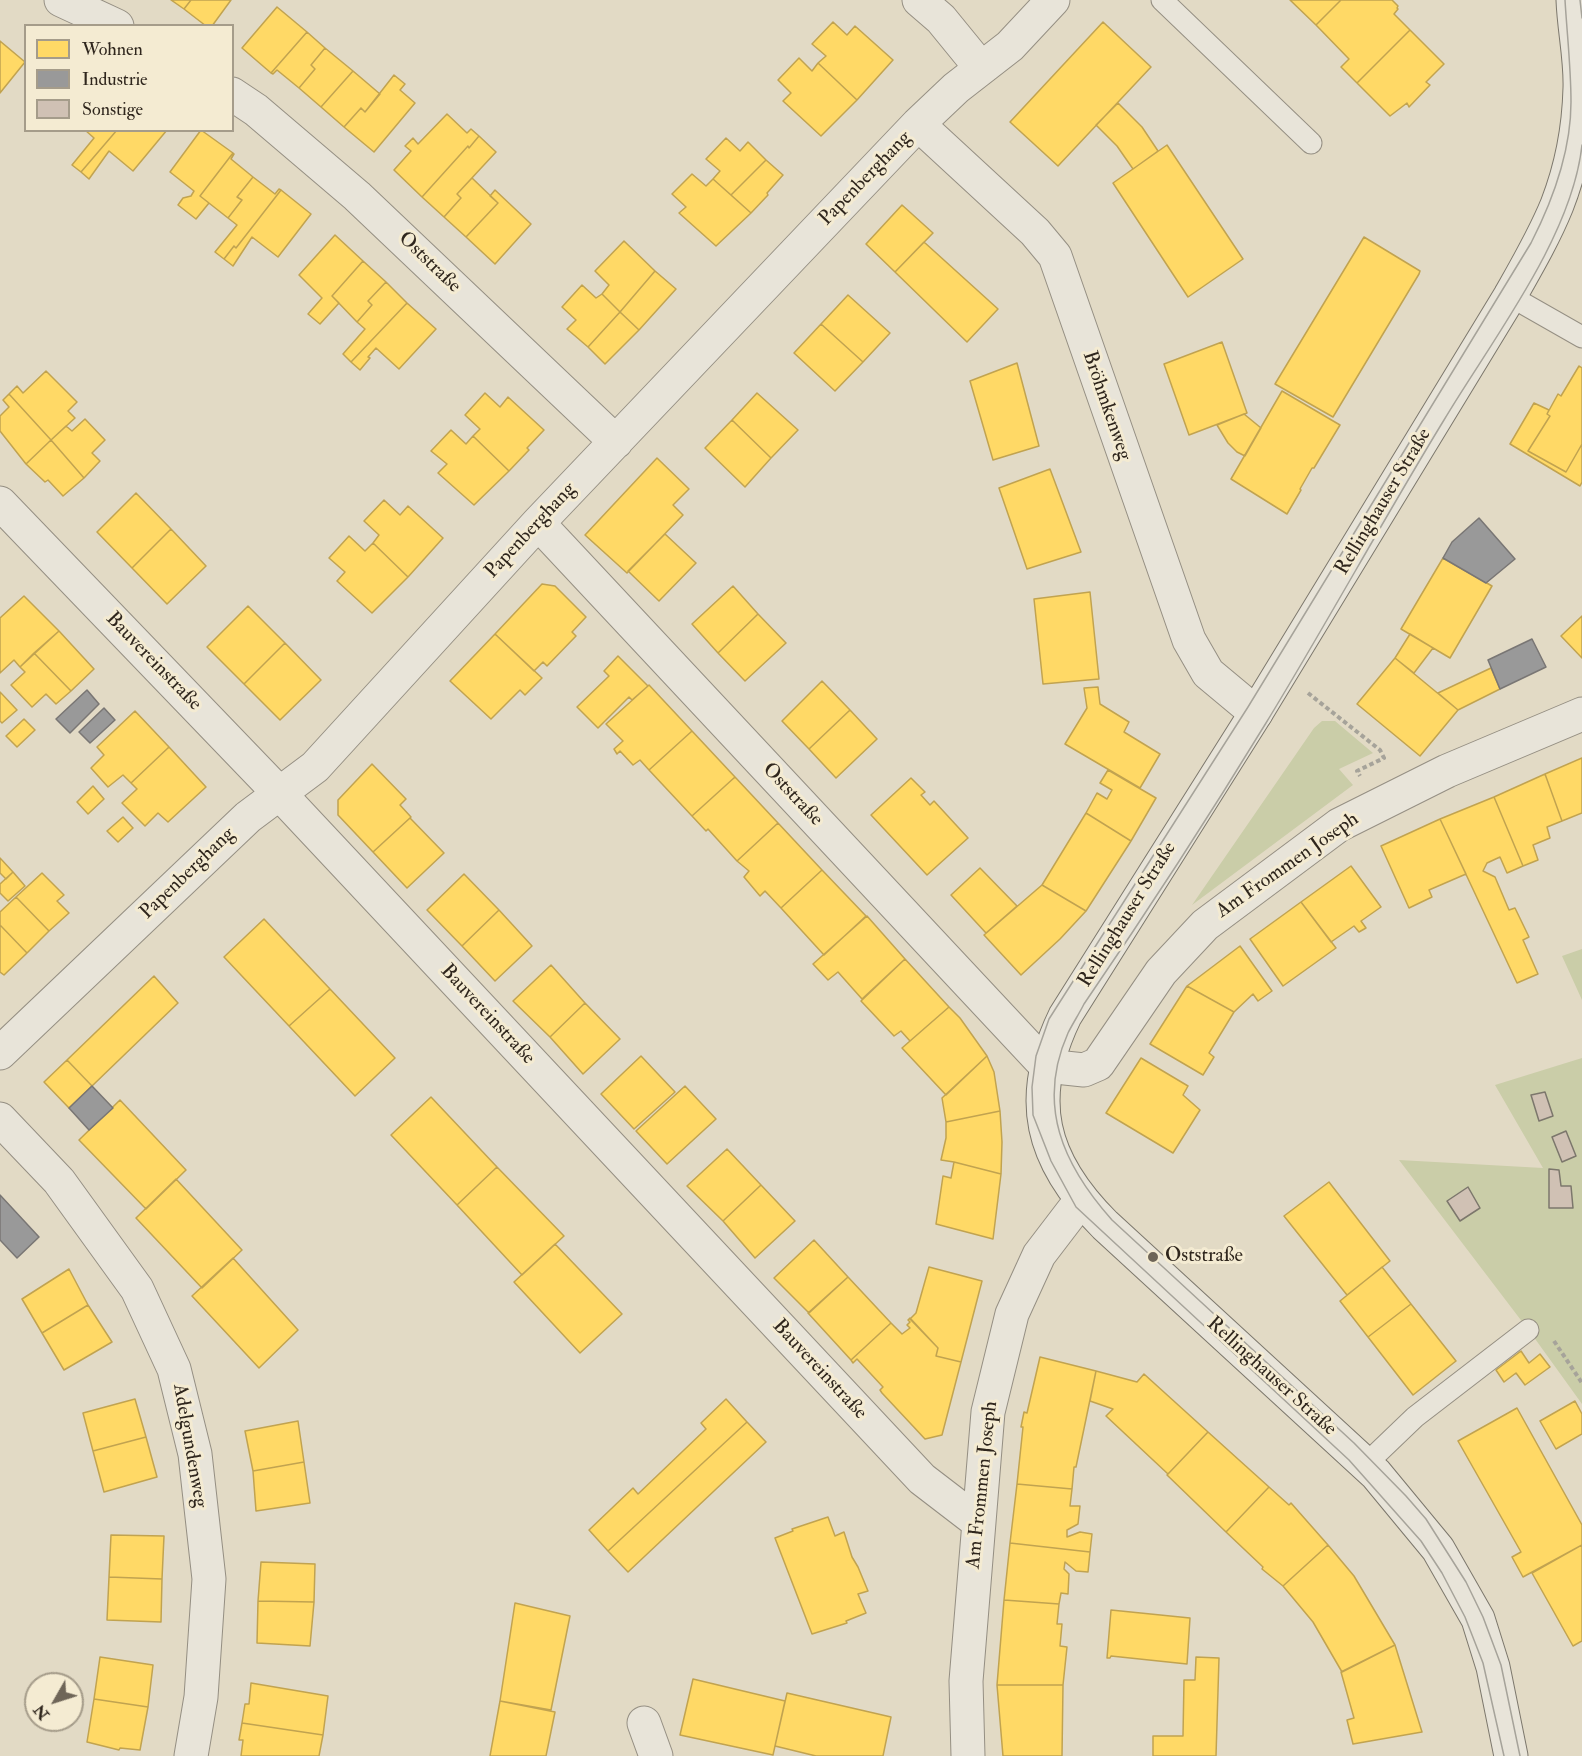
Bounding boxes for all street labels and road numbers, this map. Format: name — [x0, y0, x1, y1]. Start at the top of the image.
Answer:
street label: Papenberghang — [815, 127, 917, 231]
street label: Oststraße — [393, 227, 465, 299]
street label: Bröhmkenweg — [1076, 348, 1136, 464]
street label: Rellinghauser Straße — [1331, 424, 1437, 580]
street label: Papenberghang — [480, 478, 582, 584]
street label: Bauvereinstraße — [100, 608, 206, 716]
street label: Oststraße — [757, 758, 827, 832]
street label: Am Frommen Joseph — [1212, 808, 1364, 924]
street label: Papenberghang — [136, 823, 240, 925]
street label: Rellinghauser Straße — [1074, 838, 1182, 992]
street label: Bauvereinstraße — [435, 960, 539, 1070]
street label: Rellinghauser Straße — [1201, 1312, 1341, 1442]
street label: Bauvereinstraße — [767, 1315, 871, 1425]
street label: Adelgundenweg — [166, 1382, 212, 1510]
street label: Am Frommen Joseph — [962, 1400, 1004, 1570]

